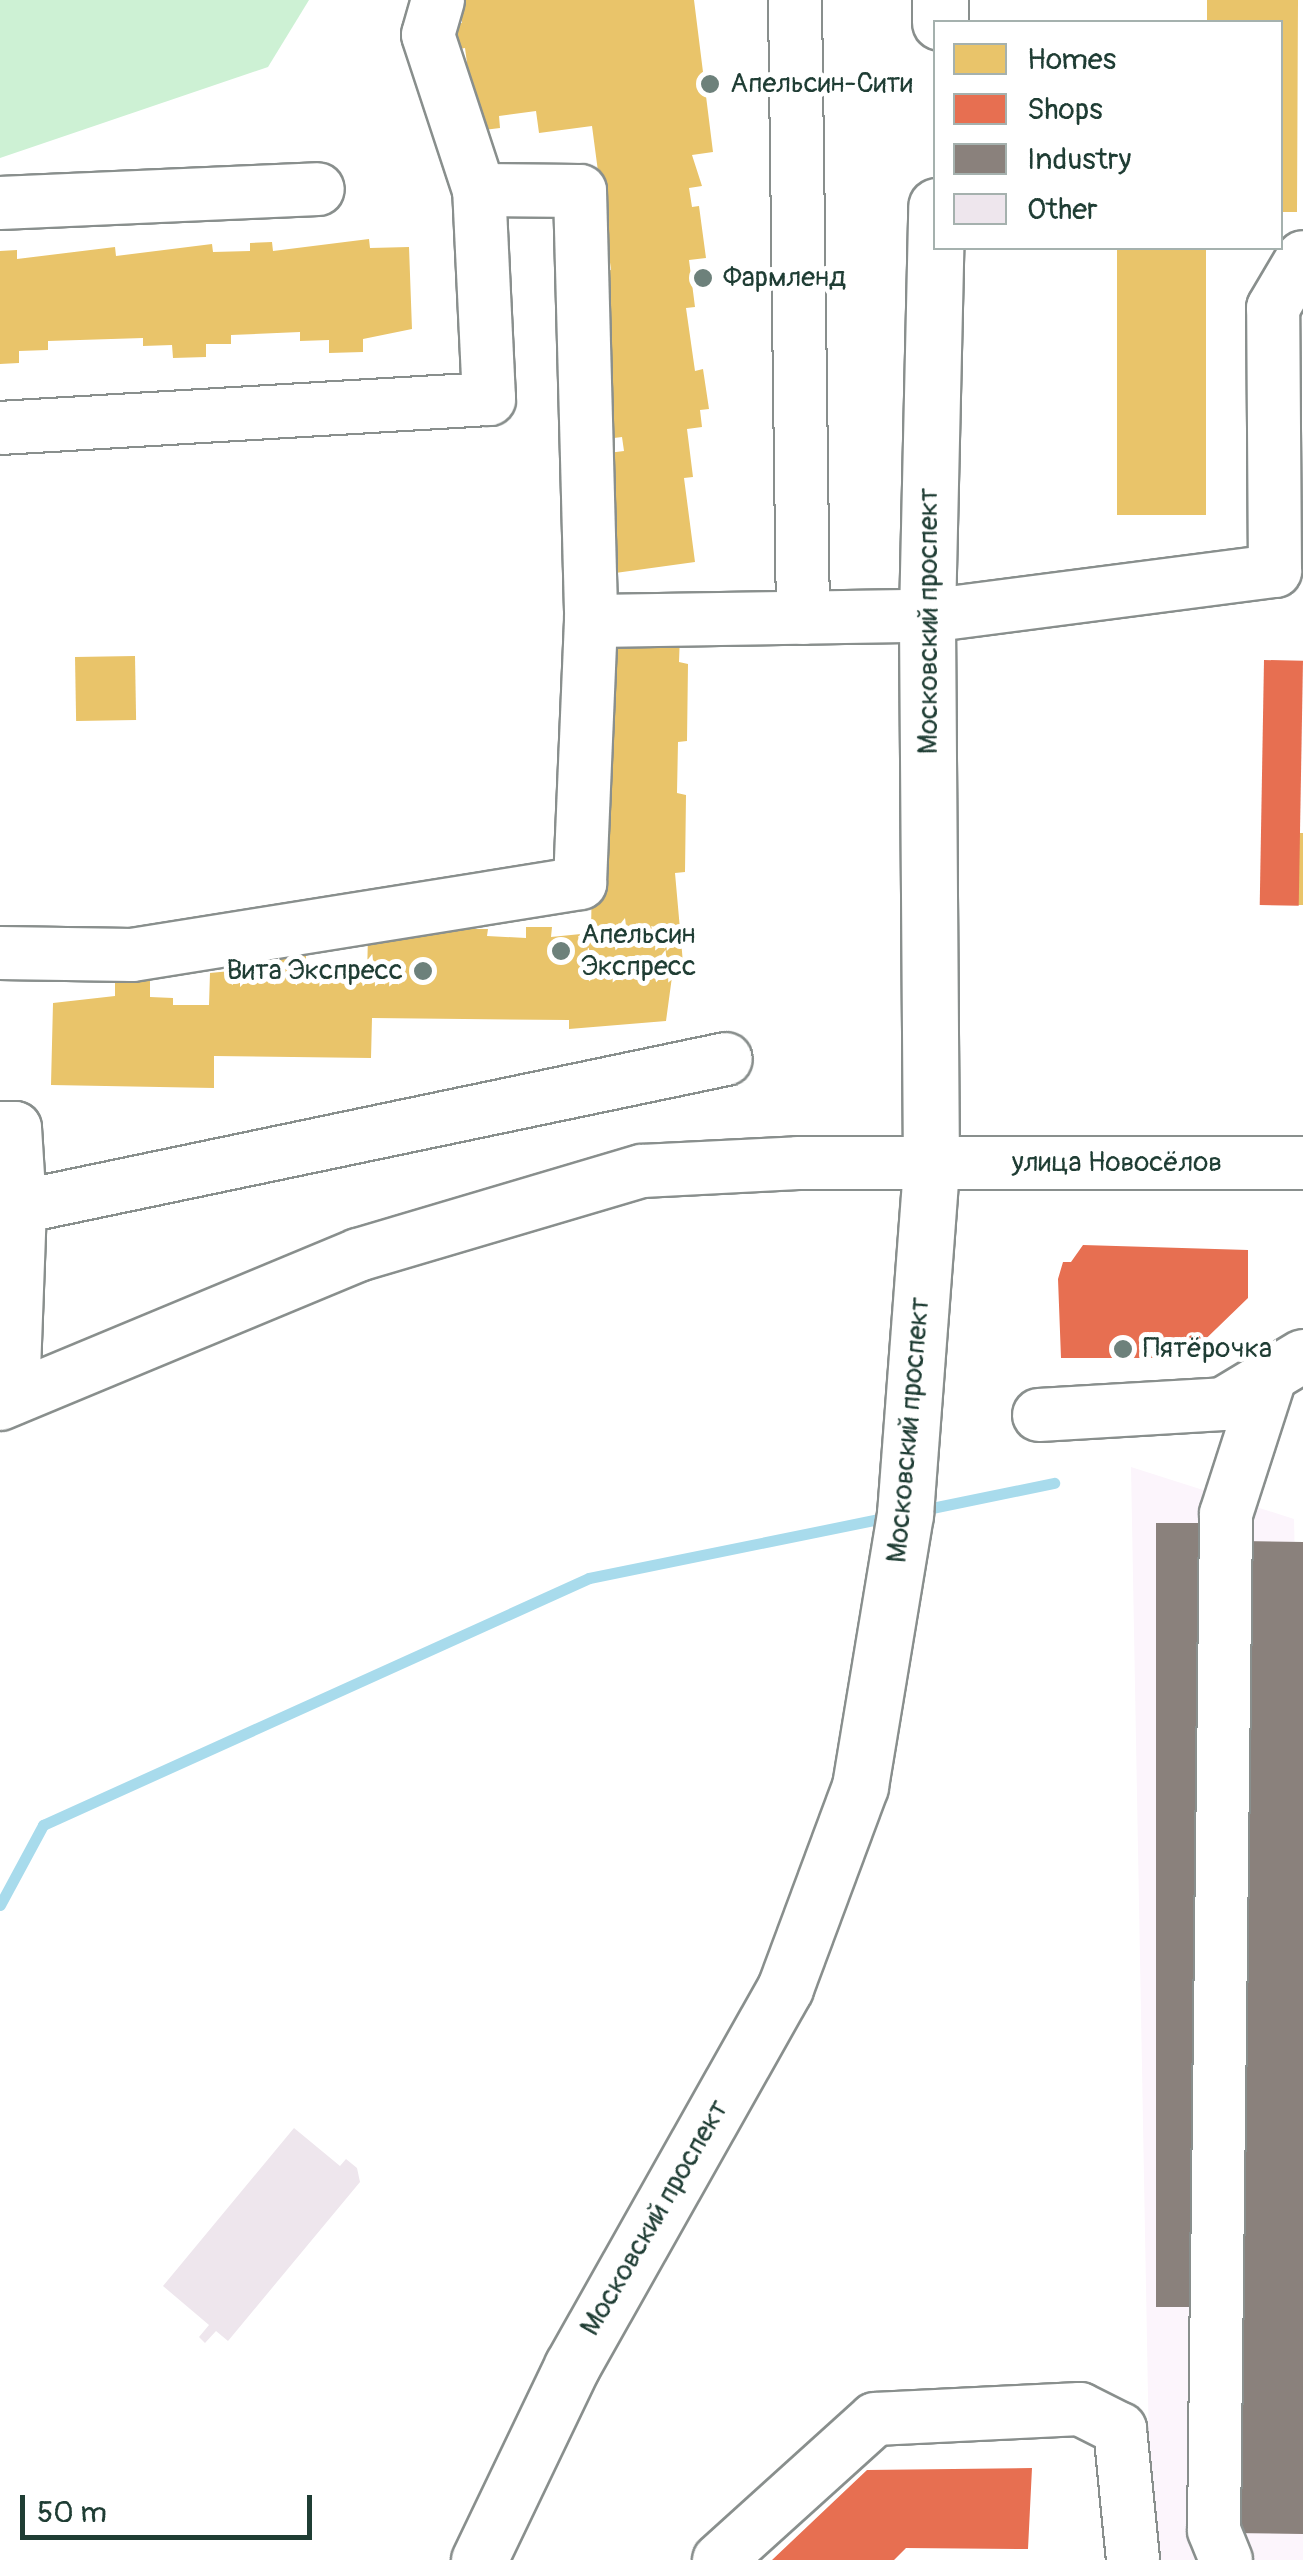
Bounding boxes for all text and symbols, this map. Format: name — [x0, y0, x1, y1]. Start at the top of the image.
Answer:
legend — [933, 20, 1283, 250]
text: Homes — [1027, 41, 1116, 78]
place label: Апельсин-Сити — [730, 67, 913, 101]
marker: Апельсин-Сити — [699, 73, 721, 95]
text: Shops — [1027, 91, 1103, 128]
text: Industry — [1027, 141, 1131, 178]
text: Other — [1027, 191, 1098, 228]
place label: Фармленд — [723, 261, 846, 295]
marker: Фармленд — [692, 267, 714, 289]
street label: Московский проспект — [912, 488, 946, 754]
place label: Апельсин Экспресс — [581, 918, 696, 984]
marker: Апельсин Экспресс — [550, 940, 572, 962]
place label: Вита Экспресс — [226, 954, 403, 988]
marker: Вита Экспресс — [412, 960, 434, 982]
street label: улица Новосёлов — [1012, 1146, 1222, 1180]
street label: Московский проспект — [881, 1296, 937, 1564]
place label: Пятёрочка — [1143, 1332, 1272, 1366]
marker: Пятёрочка — [1112, 1338, 1134, 1360]
street label: Московский проспект — [574, 2094, 736, 2342]
scale bar — [25, 2475, 318, 2537]
text: 50 m — [37, 2494, 107, 2531]

